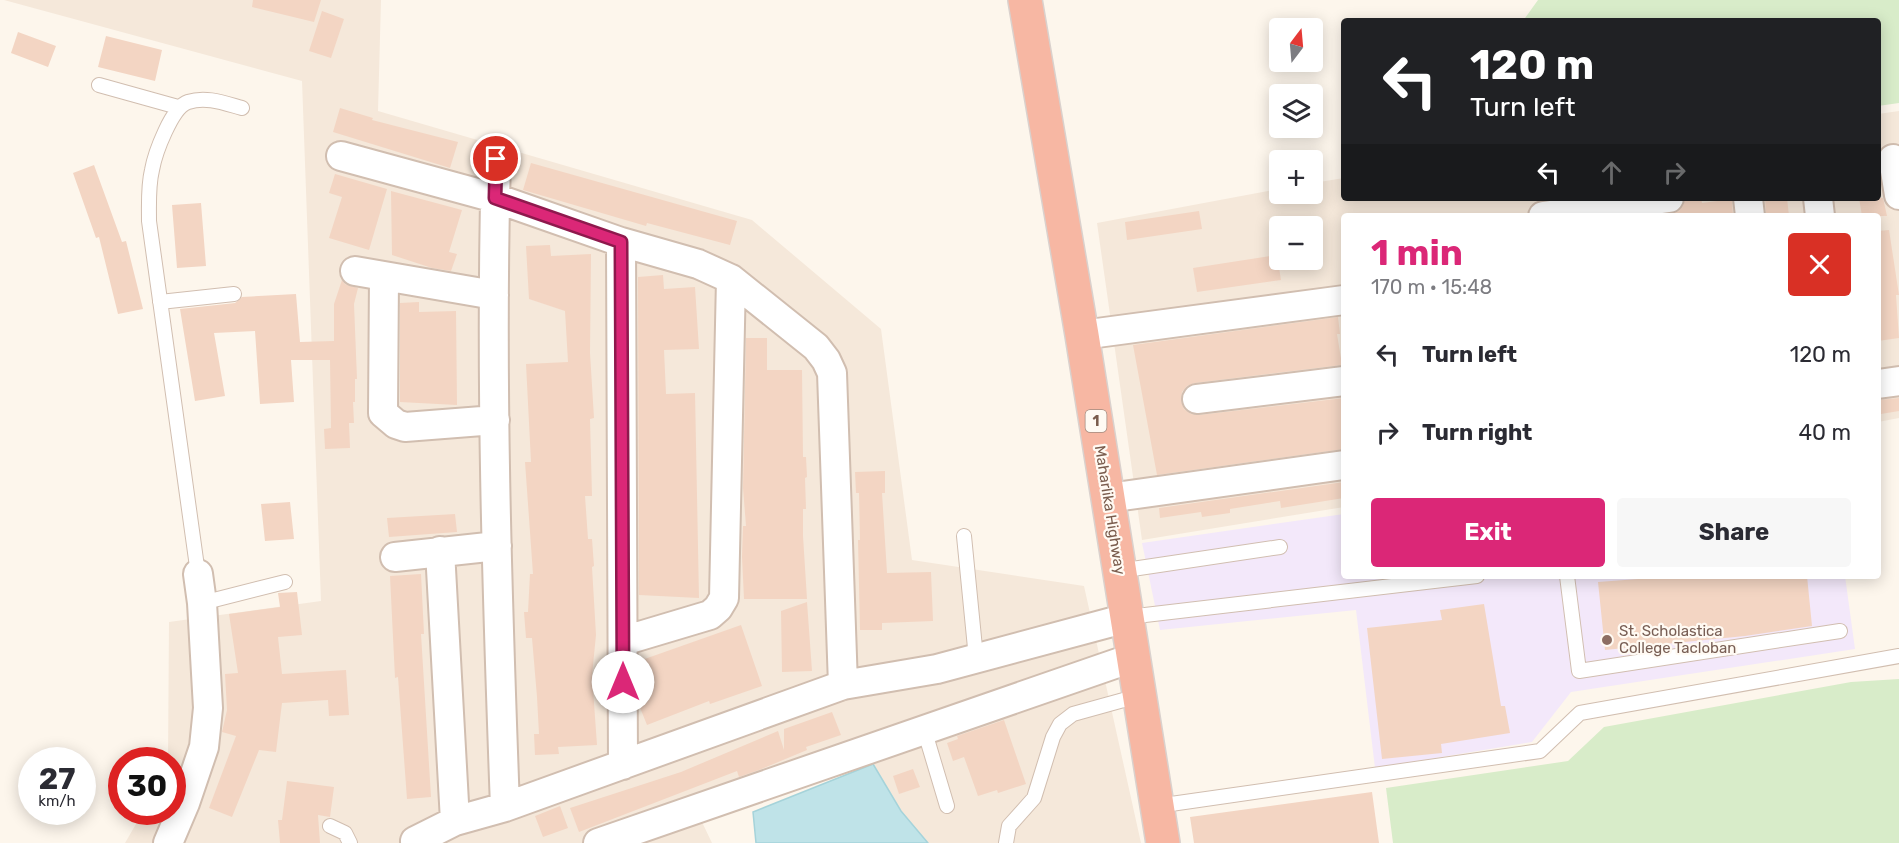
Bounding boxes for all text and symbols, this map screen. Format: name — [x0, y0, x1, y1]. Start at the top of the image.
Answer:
north arrow — [1269, 18, 1323, 72]
map controls — [1269, 18, 1323, 270]
text: 120 m — [1470, 40, 1594, 90]
icon: left — [1371, 42, 1449, 120]
button: layers — [1269, 84, 1323, 138]
text: Turn left — [1470, 91, 1575, 123]
pin — [470, 133, 521, 184]
icon: arrive — [479, 142, 512, 175]
button: + — [1269, 150, 1323, 204]
icon: left — [1532, 156, 1565, 189]
icon: ahead — [1595, 156, 1628, 189]
icon: right — [1658, 156, 1691, 189]
button: − — [1269, 216, 1323, 270]
text: 1 min — [1371, 231, 1463, 274]
button: close — [1788, 233, 1851, 296]
text: 170 m · 15:48 — [1371, 275, 1492, 299]
icon: left — [1371, 338, 1404, 371]
text: Turn left — [1422, 341, 1517, 368]
text: 120 m — [1790, 341, 1851, 368]
road number: 1 — [1086, 410, 1106, 432]
icon: right — [1371, 416, 1404, 449]
text: Turn right — [1422, 419, 1532, 446]
text: 40 m — [1798, 419, 1851, 446]
street label: Maharlika Highway — [1091, 444, 1129, 576]
button: Exit — [1371, 498, 1605, 567]
button: Share — [1617, 498, 1851, 567]
place label: St. Scholastica College Tacloban — [1619, 622, 1736, 657]
marker: St. Scholastica College Tacloban — [1600, 633, 1614, 647]
position arrow — [591, 650, 655, 714]
speed limit sign: 30 — [108, 747, 186, 825]
text: 27 — [39, 761, 75, 797]
text: km/h — [38, 792, 76, 810]

